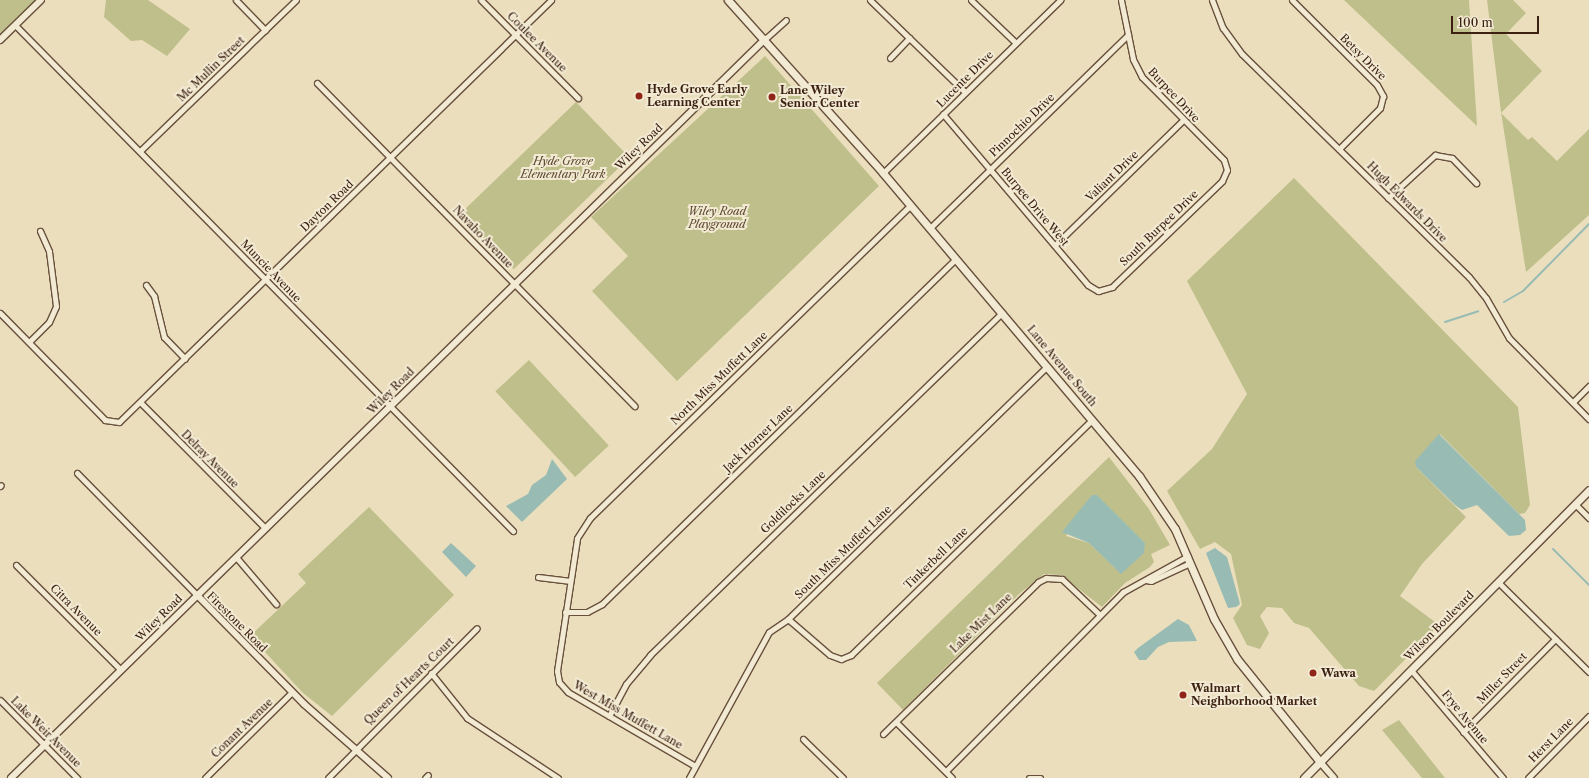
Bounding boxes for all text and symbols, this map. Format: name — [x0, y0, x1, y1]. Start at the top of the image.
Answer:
scale bar — [1453, 8, 1541, 34]
street label: Coulee Avenue — [504, 9, 570, 75]
text: 100 m — [1458, 15, 1493, 30]
street label: Betsy Drive — [1337, 31, 1389, 83]
street label: Mc Mullin Street — [175, 34, 247, 104]
street label: Lucente Drive — [934, 48, 996, 110]
street label: Burpee Drive — [1145, 65, 1203, 125]
place label: Hyde Grove Early Learning Center — [647, 83, 747, 109]
place label: Lane Wiley Senior Center — [780, 84, 859, 110]
marker: Hyde Grove Early Learning Center — [634, 91, 644, 101]
street label: Pinnochio Drive — [987, 91, 1057, 159]
marker: Lane Wiley Senior Center — [767, 92, 777, 102]
street label: Wiley Road — [613, 121, 665, 173]
street label: Valiant Drive — [1083, 148, 1141, 204]
park label: Hyde Grove Elementary Park — [520, 155, 606, 181]
street label: Hugh Edwards Drive — [1364, 159, 1450, 245]
street label: Burpee Drive West — [998, 165, 1072, 249]
street label: Dayton Road — [298, 178, 356, 234]
street label: South Burpee Drive — [1117, 187, 1201, 269]
street label: Navaho Avenue — [450, 203, 516, 271]
park label: Wiley Road Playground — [688, 205, 746, 231]
street label: Muncie Avenue — [238, 237, 304, 305]
street label: Lane Avenue South — [1024, 323, 1100, 409]
street label: North Miss Muffett Lane — [668, 328, 770, 428]
street label: Wiley Road — [365, 365, 417, 417]
street label: Jack Horner Lane — [720, 401, 796, 475]
street label: Delray Avenue — [178, 427, 242, 491]
street label: Goldilocks Lane — [758, 468, 828, 536]
street label: South Miss Muffett Lane — [792, 503, 894, 601]
street label: Tinkerbell Lane — [901, 524, 971, 592]
street label: Citra Avenue — [47, 581, 105, 639]
street label: Wilson Boulevard — [1401, 588, 1477, 664]
street label: Firestone Road — [204, 589, 270, 655]
street label: Lake Mist Lane — [948, 590, 1014, 656]
street label: Wiley Road — [133, 592, 185, 644]
street label: Queen of Hearts Court — [361, 635, 457, 727]
street label: Miller Street — [1474, 650, 1530, 706]
place label: Wawa — [1321, 666, 1356, 680]
marker: Wawa — [1308, 668, 1318, 678]
street label: West Miss Muffett Lane — [571, 678, 685, 752]
place label: Walmart Neighborhood Market — [1191, 682, 1317, 708]
street label: Frye Avenue — [1439, 688, 1491, 746]
marker: Walmart Neighborhood Market — [1178, 690, 1188, 700]
street label: Lake Weir Avenue — [8, 694, 84, 770]
street label: Conant Avenue — [208, 695, 276, 761]
street label: Herst Lane — [1526, 715, 1576, 765]

